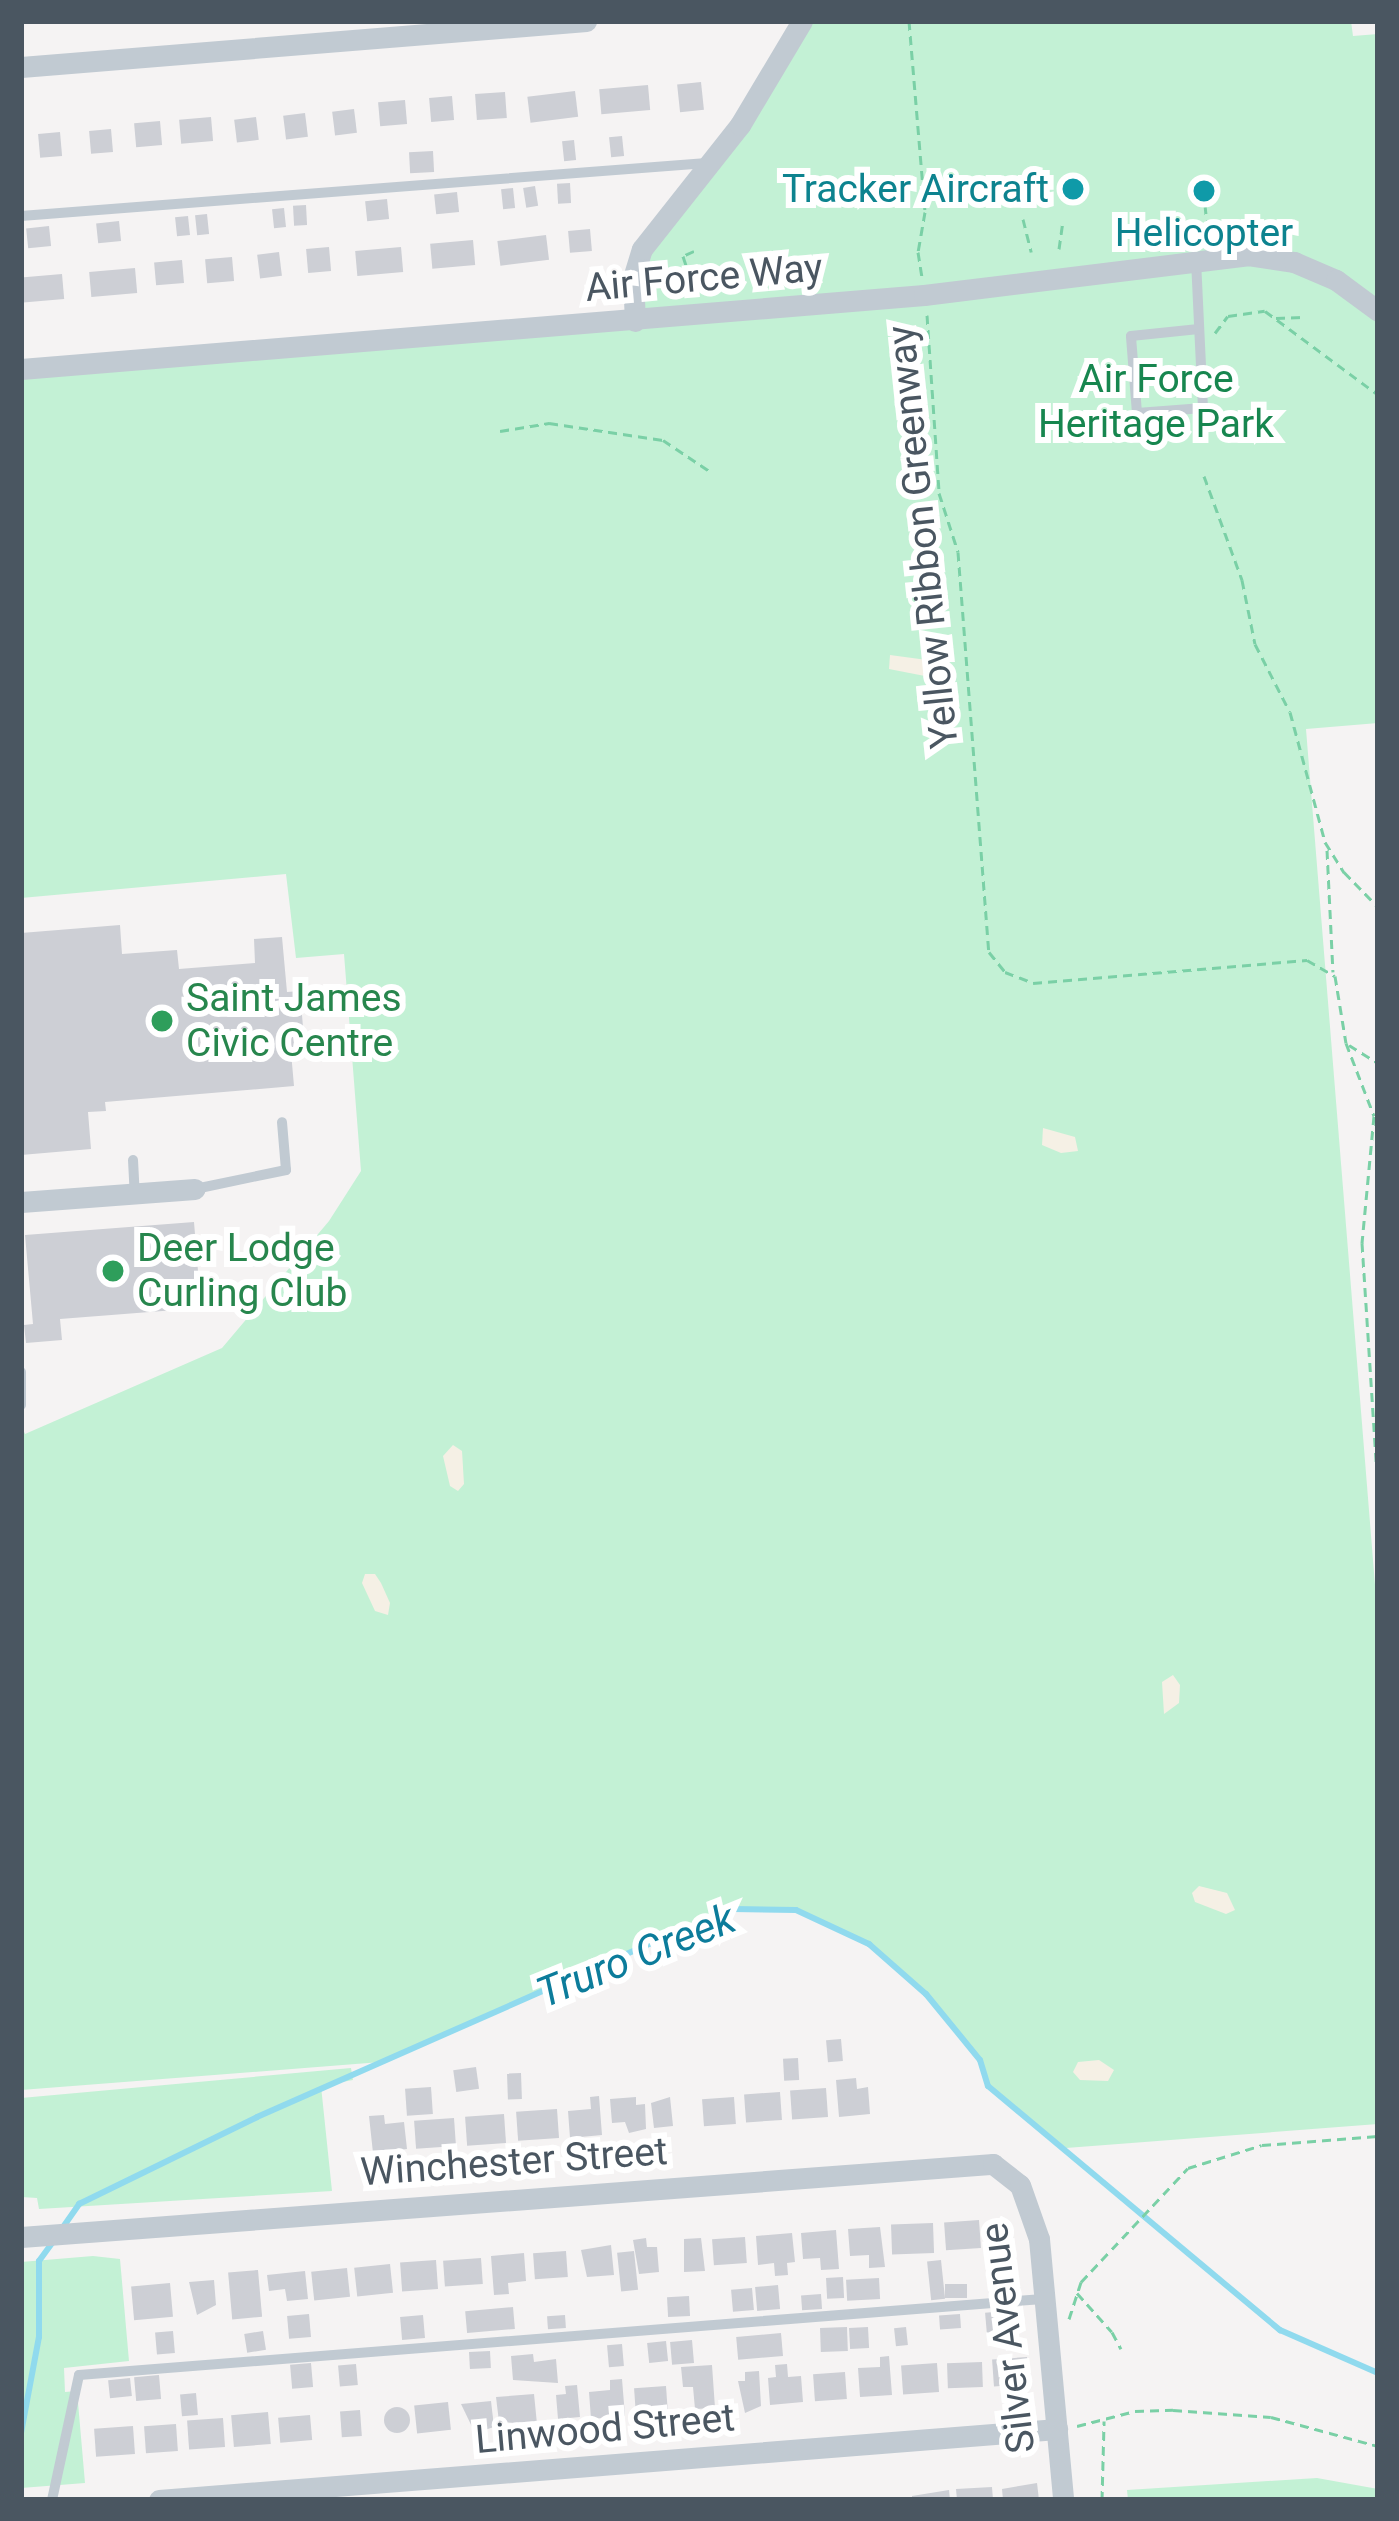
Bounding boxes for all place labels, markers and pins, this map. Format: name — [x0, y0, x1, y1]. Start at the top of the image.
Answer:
place label: Tracker Aircraft — [782, 166, 1049, 212]
marker: Tracker Aircraft — [1060, 176, 1086, 202]
marker: Helicopter — [1191, 178, 1217, 204]
place label: Helicopter — [1115, 210, 1293, 256]
place label: Saint James Civic Centre — [186, 976, 402, 1067]
marker: Saint James Civic Centre — [149, 1008, 175, 1034]
place label: Deer Lodge Curling Club — [137, 1226, 347, 1317]
marker: Deer Lodge Curling Club — [100, 1258, 126, 1284]

